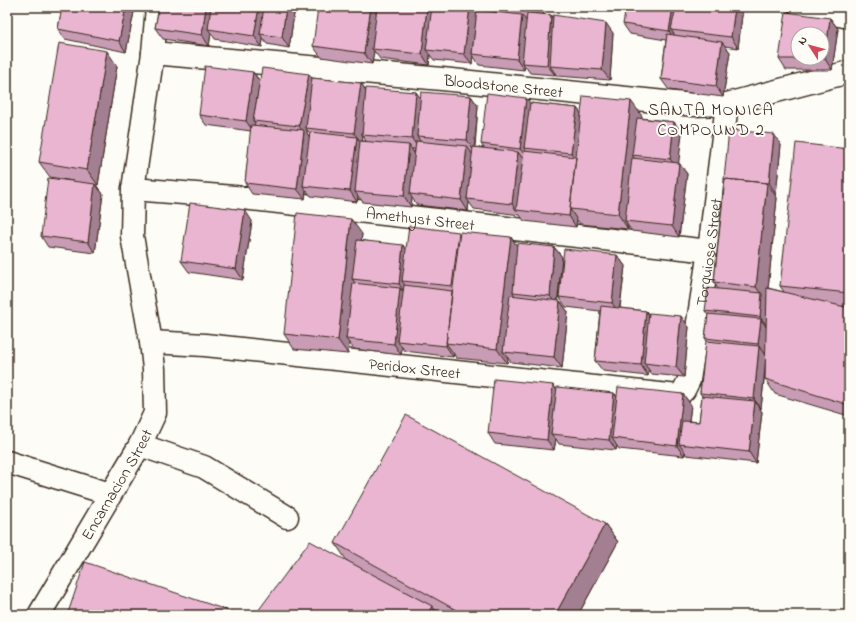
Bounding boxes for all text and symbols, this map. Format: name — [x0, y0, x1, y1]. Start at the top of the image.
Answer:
north arrow — [790, 26, 830, 66]
text: N — [794, 33, 811, 48]
street label: Bloodstone Street — [442, 69, 565, 105]
district label: SANTA MONICA COMPOUND 2 — [648, 98, 774, 143]
street label: Torquiose Street — [691, 196, 729, 308]
street label: Amethyst Street — [365, 202, 477, 238]
street label: Peridox Street — [367, 353, 462, 387]
street label: Encarnacion Street — [76, 425, 160, 545]

